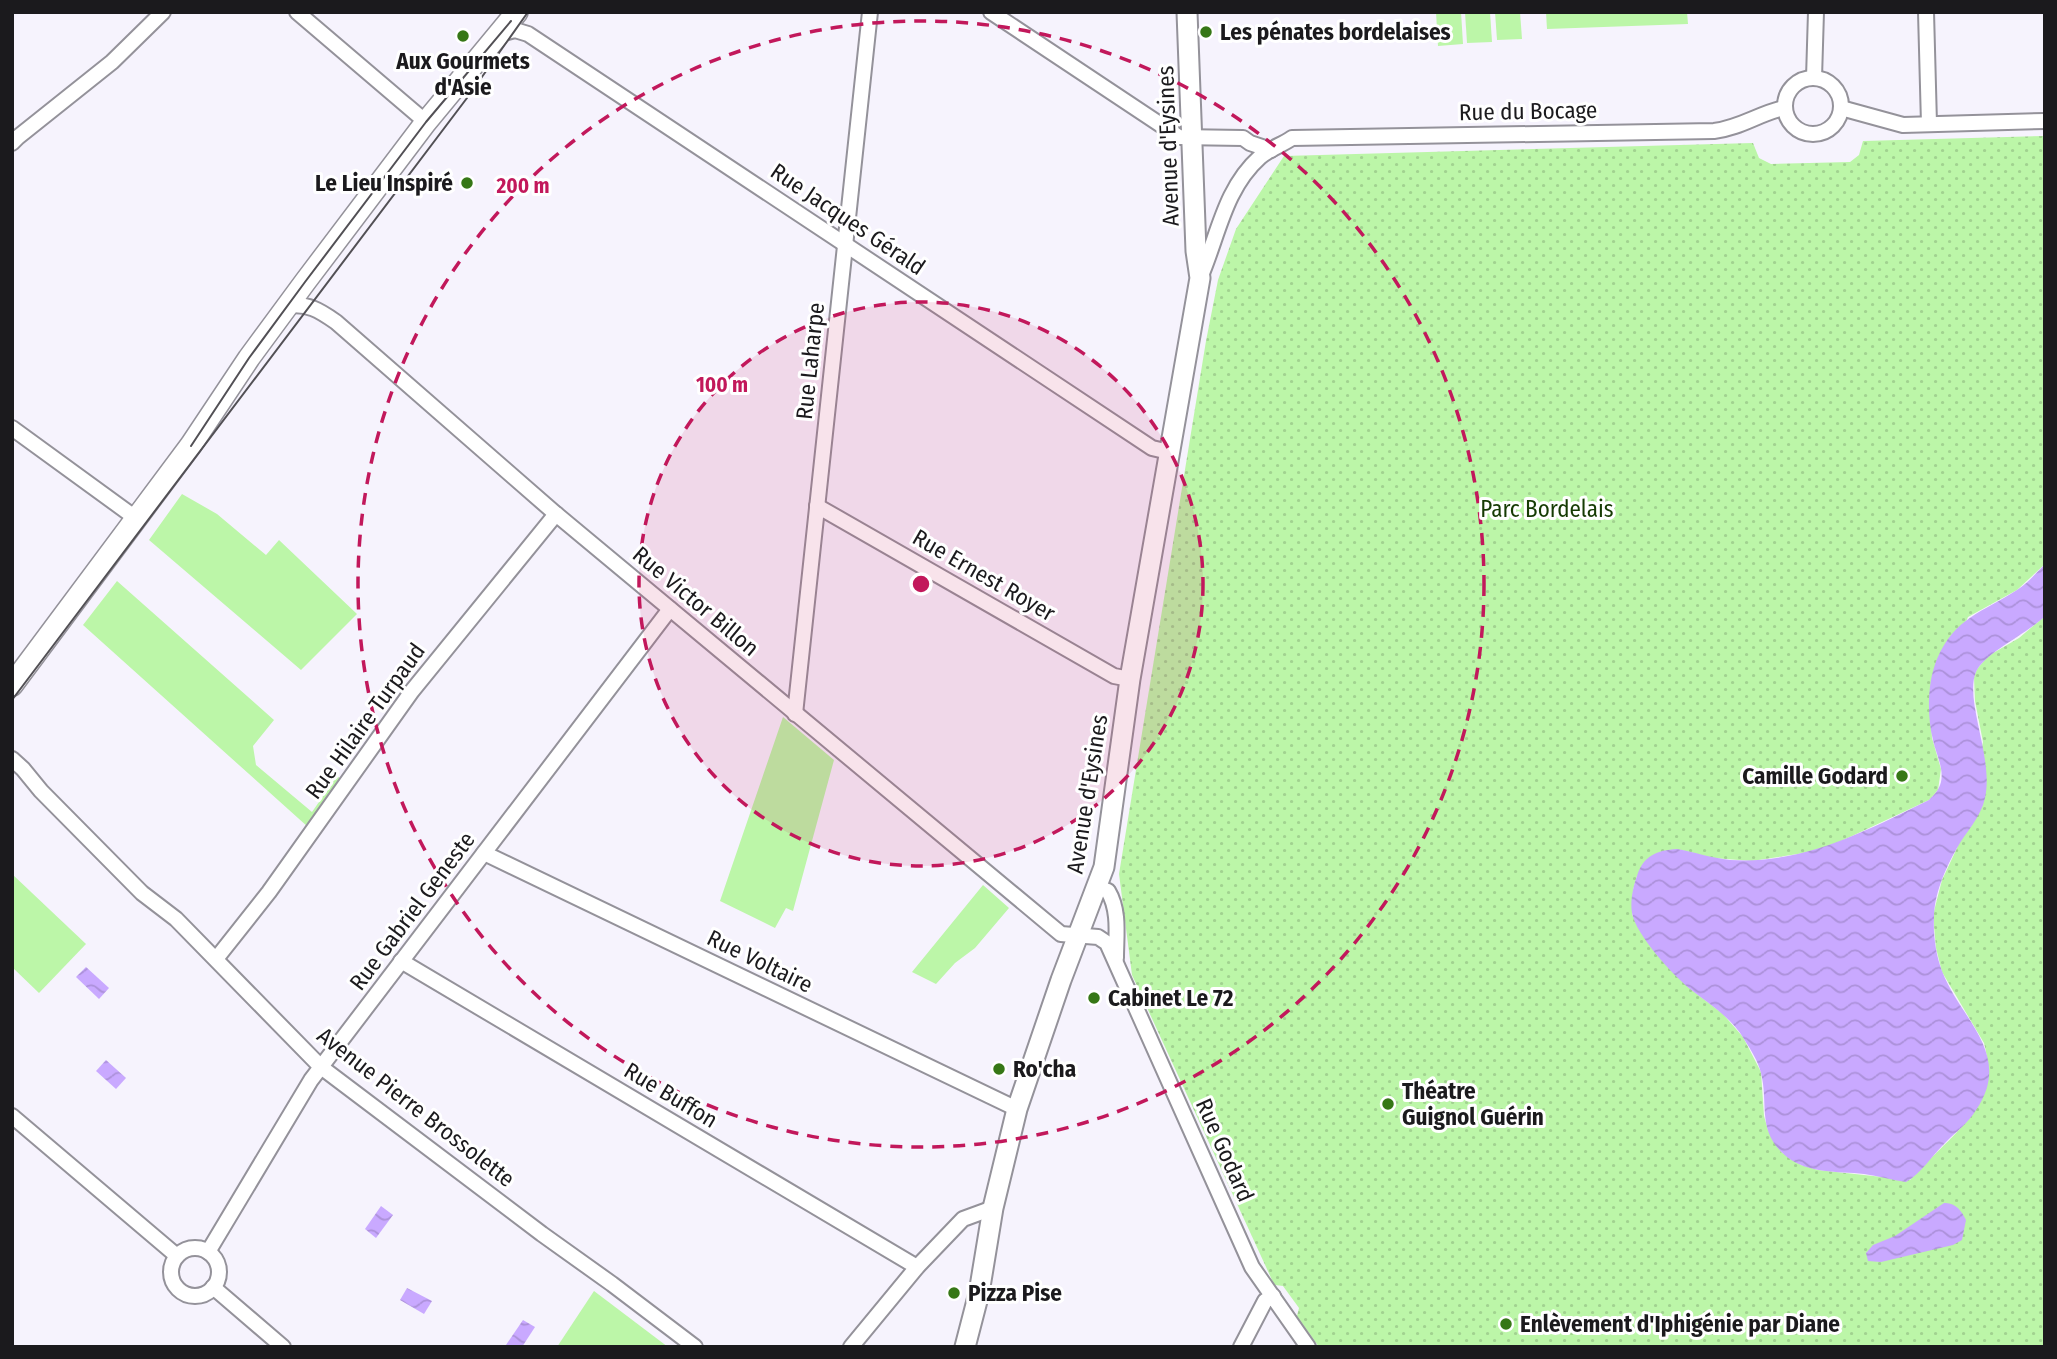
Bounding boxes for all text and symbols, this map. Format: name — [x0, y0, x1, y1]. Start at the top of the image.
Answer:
place label: Les pénates bordelaises — [1220, 18, 1451, 46]
marker: Les pénates bordelaises — [1198, 24, 1214, 40]
marker: Aux Gourmets d'Asie — [455, 28, 471, 44]
place label: Aux Gourmets d'Asie — [395, 47, 530, 101]
street label: Avenue d'Eysines — [1151, 65, 1185, 227]
street label: Rue du Bocage — [1459, 96, 1597, 126]
street label: Rue Jacques Gérald — [765, 157, 931, 281]
place label: Le Lieu Inspiré — [315, 169, 453, 197]
text: 200 m — [495, 173, 550, 199]
marker: Le Lieu Inspiré — [459, 175, 475, 191]
street label: Rue Laharpe — [790, 301, 830, 421]
text: 100 m — [696, 372, 748, 398]
park label: Parc Bordelais — [1480, 495, 1614, 523]
street label: Rue Ernest Royer — [908, 523, 1060, 627]
street label: Rue Victor Billon — [627, 540, 765, 662]
centre of rings — [909, 572, 933, 596]
street label: Rue Hilaire Turpaud — [299, 638, 431, 804]
street label: Avenue d'Eysines — [1061, 712, 1113, 876]
place label: Camille Godard — [1742, 762, 1888, 790]
marker: Camille Godard — [1894, 768, 1910, 784]
street label: Rue Gabriel Geneste — [343, 826, 481, 996]
street label: Rue Voltaire — [703, 923, 817, 999]
place label: Cabinet Le 72 — [1108, 984, 1234, 1012]
marker: Cabinet Le 72 — [1086, 990, 1102, 1006]
street label: Avenue Pierre Brossolette — [312, 1021, 520, 1193]
place label: Ro'cha — [1013, 1055, 1076, 1083]
street label: Rue Buffon — [619, 1056, 723, 1134]
marker: Ro'cha — [991, 1061, 1007, 1077]
place label: Théatre Guignol Guérin — [1402, 1077, 1544, 1131]
street label: Rue Godard — [1190, 1094, 1260, 1206]
marker: Théatre Guignol Guérin — [1380, 1096, 1396, 1112]
place label: Pizza Pise — [968, 1279, 1062, 1307]
marker: Pizza Pise — [946, 1285, 962, 1301]
place label: Enlèvement d'Iphigénie par Diane — [1520, 1310, 1840, 1338]
marker: Enlèvement d'Iphigénie par Diane — [1498, 1316, 1514, 1332]

